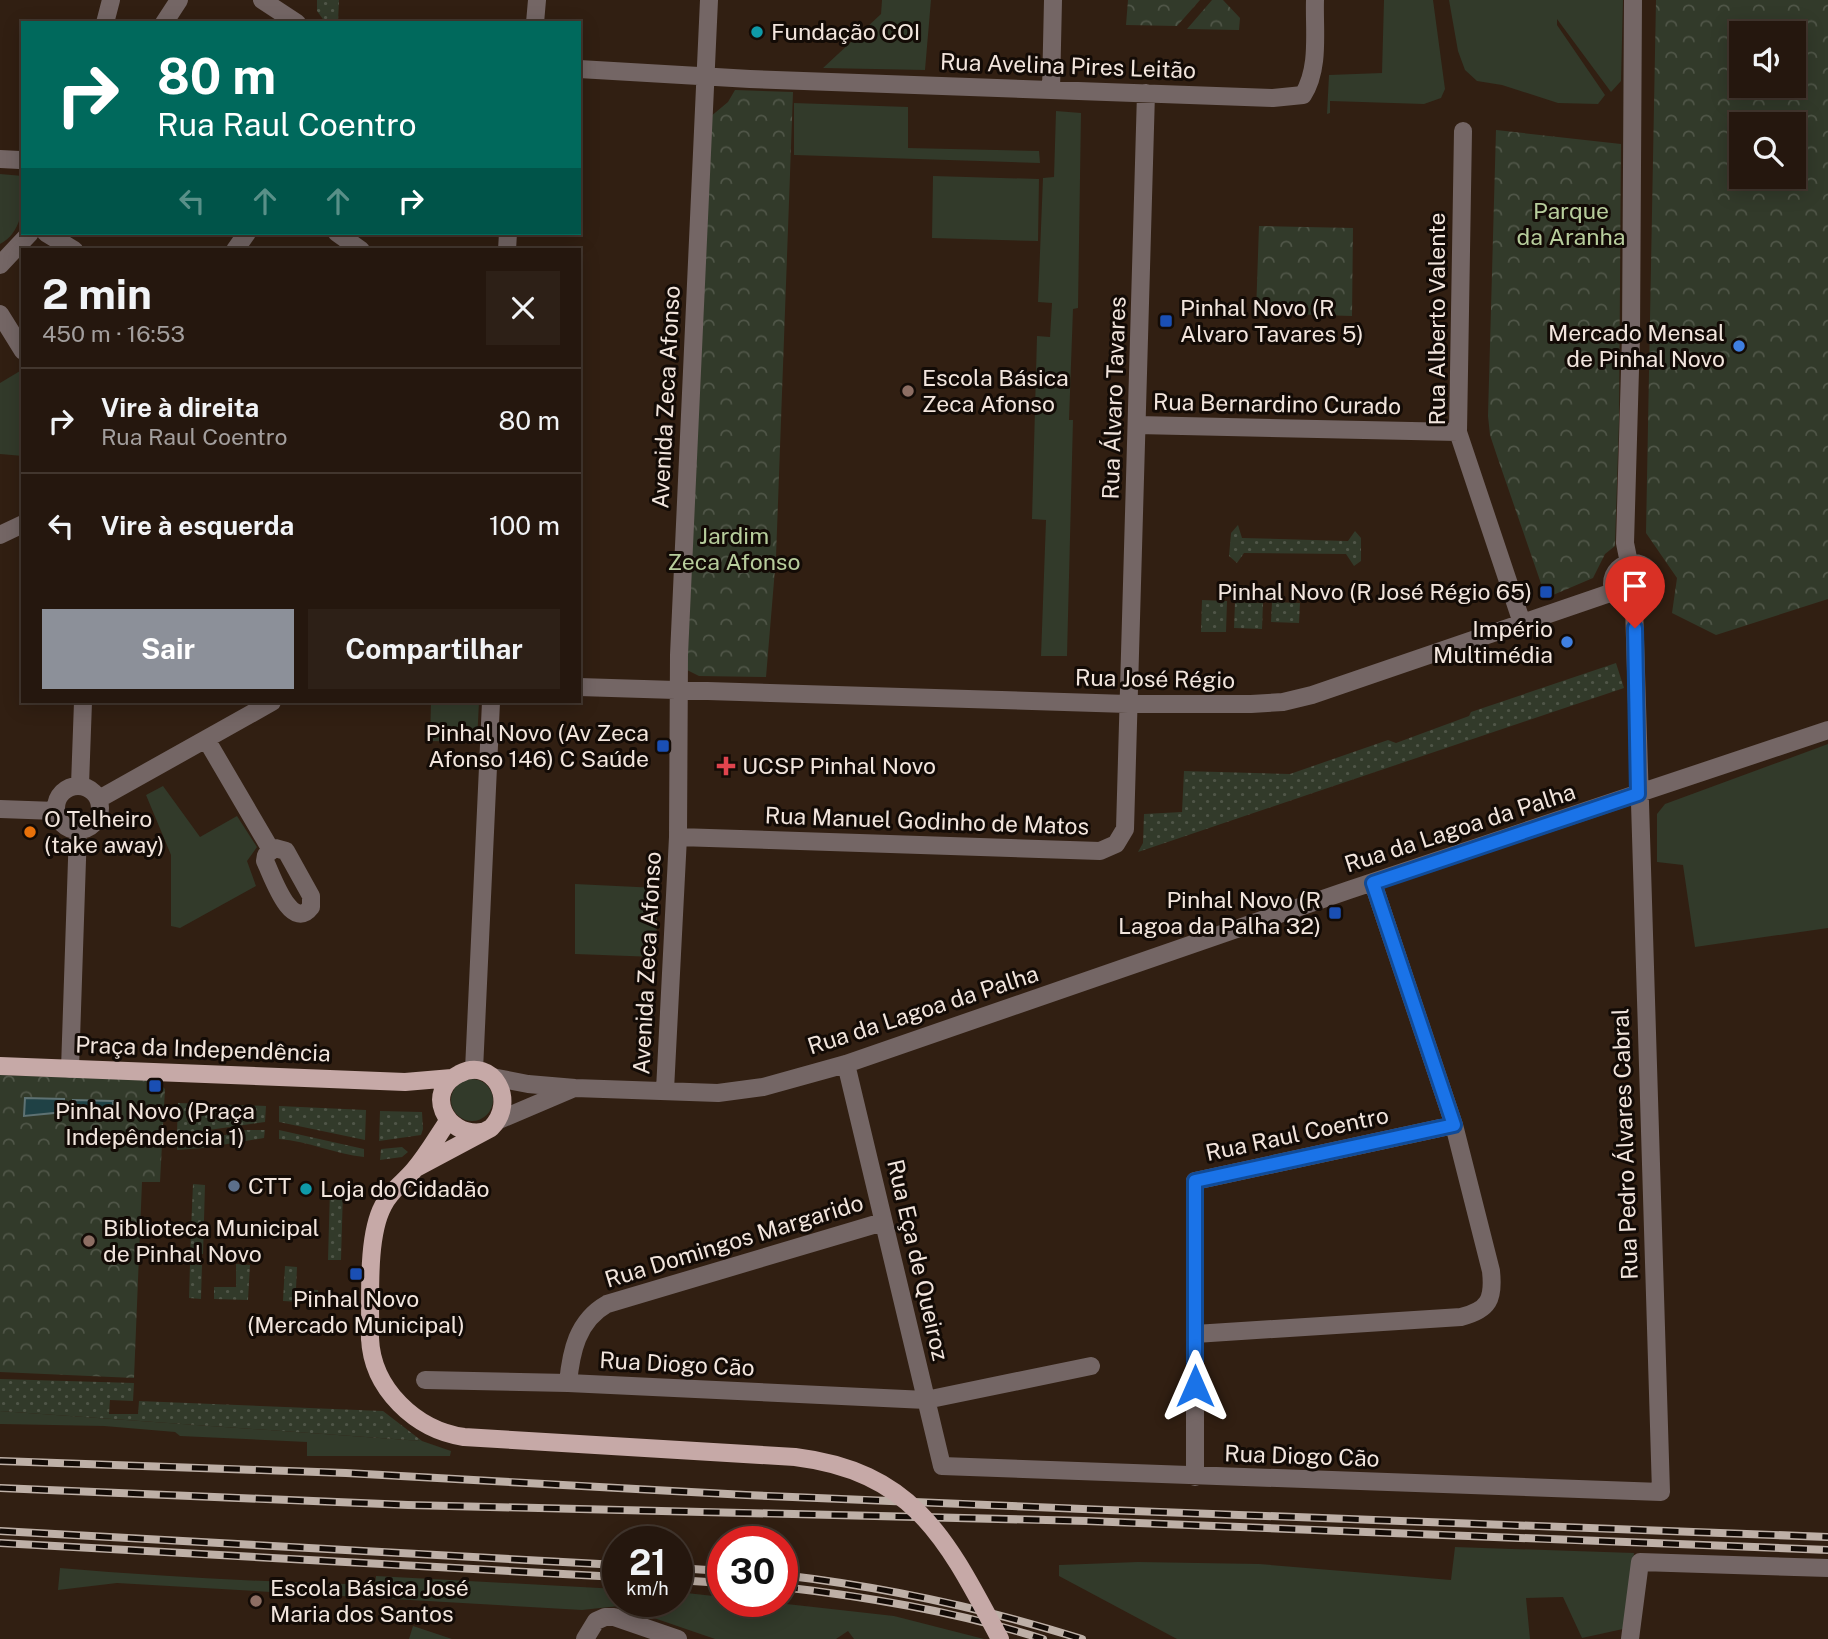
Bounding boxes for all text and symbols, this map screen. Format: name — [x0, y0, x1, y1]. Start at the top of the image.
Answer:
place label: Fundação COI — [771, 18, 920, 45]
map controls — [1729, 21, 1806, 189]
button: sound — [1729, 21, 1806, 98]
marker: Fundação COI — [749, 24, 765, 40]
text: 80 m — [157, 47, 276, 105]
street label: Rua Avelina Pires Leitão — [940, 48, 1196, 83]
icon: right — [42, 49, 133, 140]
text: Rua Raul Coentro — [157, 106, 417, 143]
button: search — [1729, 112, 1806, 189]
icon: left — [173, 182, 211, 220]
icon: ahead — [246, 182, 284, 220]
icon: ahead — [319, 182, 357, 220]
icon: right — [392, 182, 430, 220]
park label: Parque da Aranha — [1517, 197, 1625, 250]
street label: Rua Alberto Valente — [1423, 212, 1450, 426]
text: 2 min — [42, 269, 152, 318]
button: close — [486, 271, 560, 345]
street label: Avenida Zeca Afonso — [646, 285, 685, 509]
place label: Pinhal Novo (R Alvaro Tavares 5) — [1180, 294, 1364, 347]
street label: Rua Álvaro Tavares — [1096, 296, 1131, 500]
marker: Pinhal Novo (R Alvaro Tavares 5) — [1158, 313, 1174, 329]
place label: Mercado Mensal de Pinhal Novo — [1548, 319, 1725, 372]
text: 450 m · 16:53 — [42, 320, 185, 347]
marker: Mercado Mensal de Pinhal Novo — [1731, 338, 1747, 354]
place label: Escola Básica Zeca Afonso — [922, 364, 1069, 417]
marker: Escola Básica Zeca Afonso — [900, 383, 916, 399]
street label: Rua Bernardino Curado — [1153, 388, 1401, 419]
text: Vire à direita — [101, 392, 259, 423]
icon: right — [42, 402, 80, 440]
text: 80 m — [499, 405, 560, 436]
text: Rua Raul Coentro — [101, 423, 288, 450]
icon: left — [42, 507, 80, 545]
text: Vire à esquerda — [101, 510, 294, 541]
text: 100 m — [489, 510, 560, 541]
park label: Jardim Zeca Afonso — [668, 522, 800, 575]
pin — [1605, 556, 1665, 628]
icon: arrive — [1616, 567, 1654, 605]
place label: Pinhal Novo (R José Régio 65) — [1217, 578, 1532, 605]
marker: Pinhal Novo (R José Régio 65) — [1538, 584, 1554, 600]
button: Sair — [42, 609, 294, 689]
button: Compartilhar — [308, 609, 560, 689]
place label: Império Multimédia — [1433, 615, 1553, 668]
marker: Império Multimédia — [1559, 634, 1575, 650]
street label: Rua José Régio — [1075, 664, 1235, 693]
place label: Pinhal Novo (Av Zeca Afonso 146) C Saúde — [426, 719, 649, 772]
marker: Pinhal Novo (Av Zeca Afonso 146) C Saúde — [655, 738, 671, 754]
place label: UCSP Pinhal Novo — [742, 752, 936, 779]
marker: UCSP Pinhal Novo — [716, 756, 736, 776]
street label: Rua da Lagoa da Palha — [1341, 777, 1579, 878]
street label: Rua Manuel Godinho de Matos — [764, 801, 1090, 840]
place label: O Telheiro (take away) — [44, 805, 164, 858]
marker: O Telheiro (take away) — [22, 824, 38, 840]
street label: Avenida Zeca Afonso — [627, 851, 666, 1075]
place label: Pinhal Novo (R Lagoa da Palha 32) — [1118, 886, 1321, 939]
marker: Pinhal Novo (R Lagoa da Palha 32) — [1327, 905, 1343, 921]
street label: Rua da Lagoa da Palha — [804, 959, 1042, 1060]
street label: Rua Pedro Álvares Cabral — [1606, 1008, 1643, 1280]
street label: Praça da Independência — [75, 1031, 331, 1066]
marker: Pinhal Novo (Praça Indepêndencia 1) — [147, 1078, 163, 1094]
place label: Pinhal Novo (Praça Indepêndencia 1) — [55, 1097, 255, 1150]
street label: Rua Raul Coentro — [1203, 1101, 1391, 1166]
street label: Rua Eça de Queiroz — [882, 1157, 955, 1363]
place label: CTT — [248, 1172, 292, 1199]
place label: Loja do Cidadão — [320, 1175, 489, 1202]
marker: CTT — [226, 1178, 242, 1194]
marker: Loja do Cidadão — [298, 1181, 314, 1197]
street label: Rua Domingos Margarido — [601, 1188, 866, 1293]
place label: Biblioteca Municipal de Pinhal Novo — [103, 1214, 320, 1267]
marker: Biblioteca Municipal de Pinhal Novo — [81, 1233, 97, 1249]
marker: Pinhal Novo (Mercado Municipal) — [348, 1266, 364, 1282]
place label: Pinhal Novo (Mercado Municipal) — [247, 1285, 465, 1338]
street label: Rua Diogo Cão — [599, 1346, 755, 1381]
position arrow — [1158, 1349, 1232, 1423]
street label: Rua Diogo Cão — [1224, 1439, 1380, 1472]
speed limit sign: 30 — [707, 1526, 798, 1617]
text: 21 — [629, 1542, 666, 1583]
place label: Escola Básica José Maria dos Santos — [270, 1574, 469, 1627]
text: km/h — [626, 1578, 669, 1599]
marker: Escola Básica José Maria dos Santos — [248, 1593, 264, 1609]

